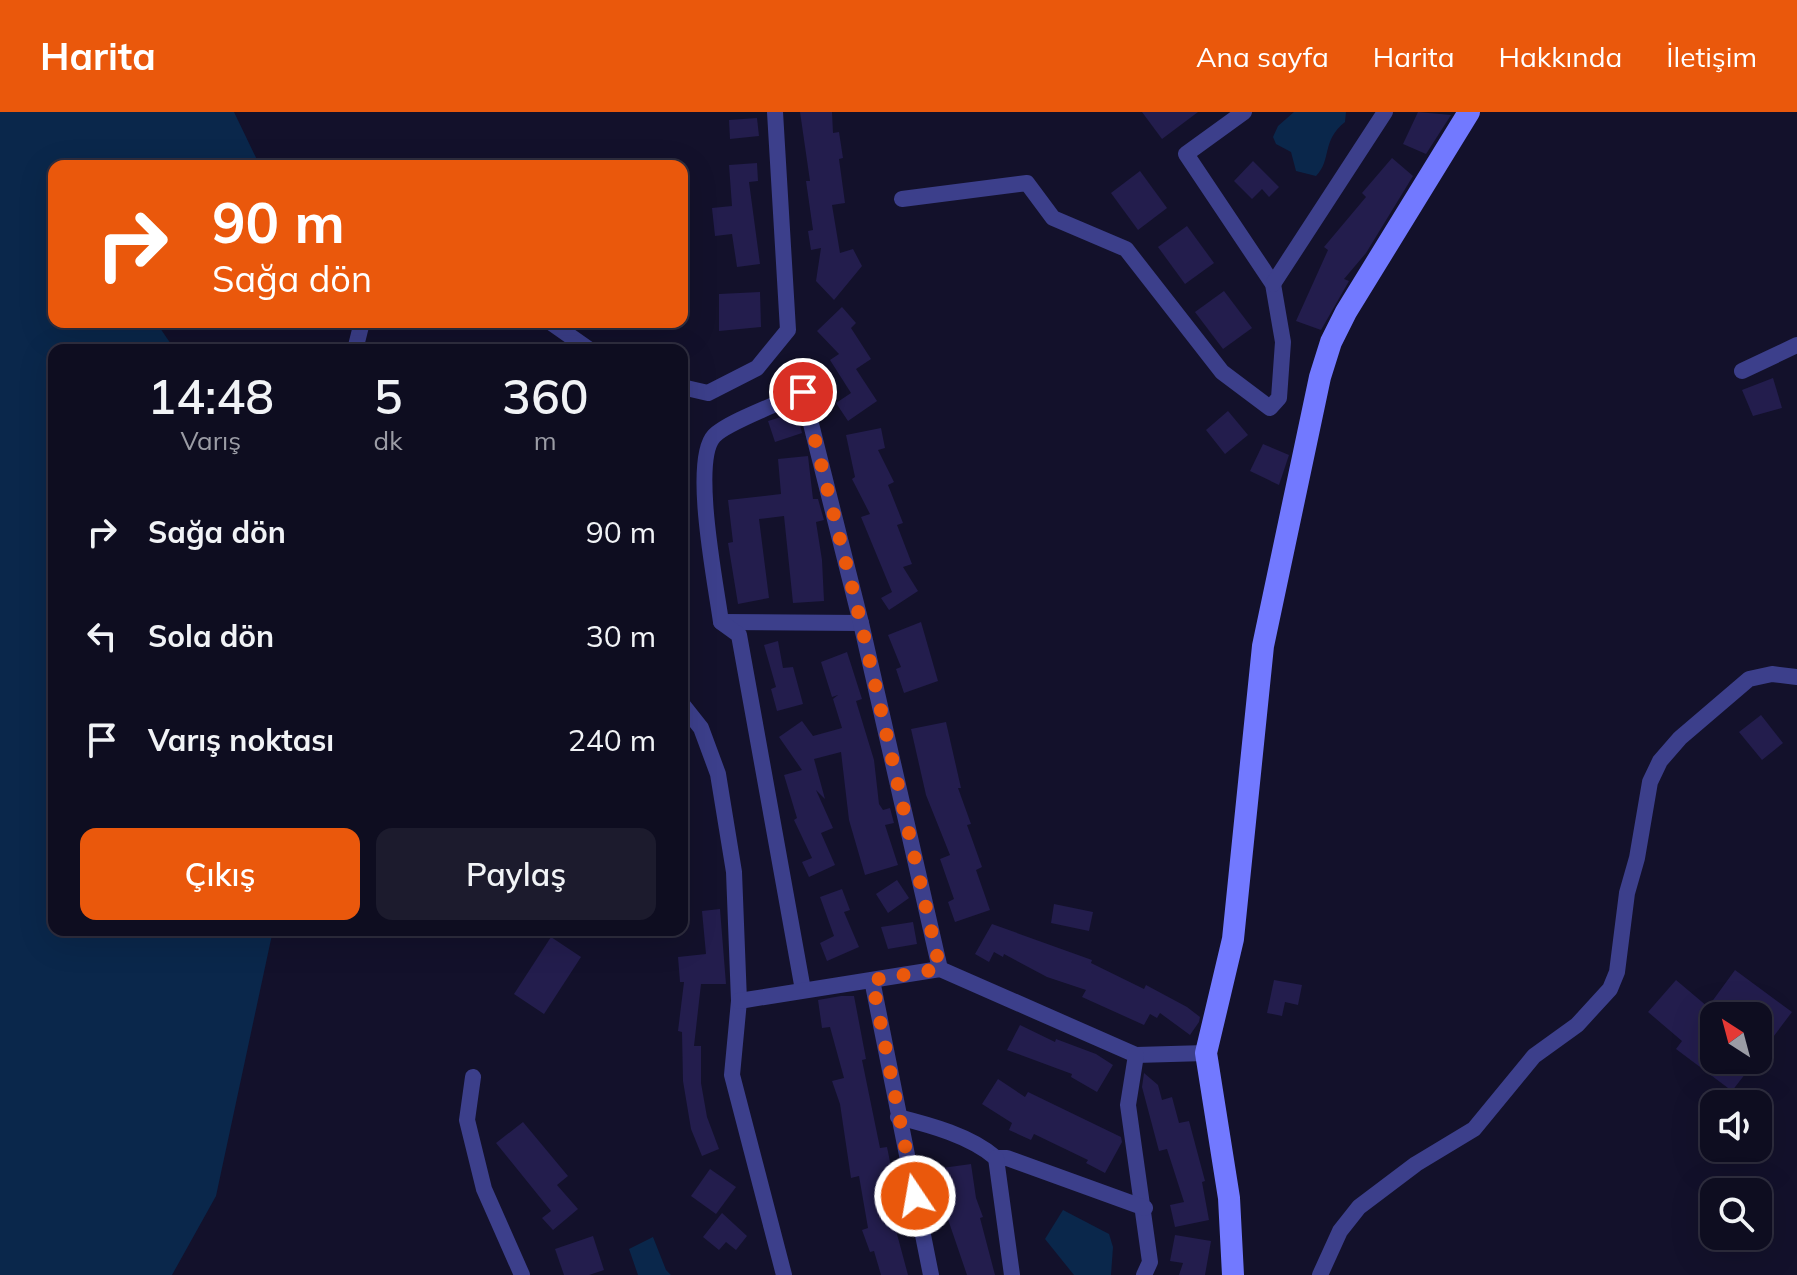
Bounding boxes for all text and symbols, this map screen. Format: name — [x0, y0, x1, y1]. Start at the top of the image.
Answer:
text: Harita — [40, 32, 156, 80]
text: Ana sayfa — [1196, 39, 1329, 74]
text: Harita — [1373, 39, 1454, 74]
text: Hakkında — [1498, 39, 1622, 74]
text: İletişim — [1666, 39, 1757, 74]
text: 90 m — [212, 187, 345, 257]
icon: right — [80, 192, 184, 296]
text: Sağa dön — [212, 256, 372, 301]
pin — [769, 358, 837, 426]
text: 14:48 — [148, 366, 274, 426]
text: 5 — [374, 366, 402, 426]
text: 360 — [502, 366, 588, 426]
icon: arrive — [781, 370, 825, 414]
text: Varış — [180, 424, 241, 457]
text: dk — [374, 424, 403, 457]
text: m — [534, 424, 557, 457]
icon: right — [80, 510, 124, 554]
text: Sağa dön — [148, 513, 286, 551]
text: 90 m — [586, 513, 656, 551]
icon: left — [80, 614, 124, 658]
text: Sola dön — [148, 617, 274, 655]
text: 30 m — [586, 617, 656, 655]
icon: arrive — [80, 718, 124, 762]
text: Varış noktası — [148, 721, 334, 759]
text: 240 m — [568, 721, 656, 759]
button: Çıkış — [80, 828, 360, 920]
button: Paylaş — [376, 828, 656, 920]
north arrow — [1700, 1002, 1772, 1074]
map controls — [1700, 1002, 1772, 1250]
button: sound — [1700, 1090, 1772, 1162]
position arrow — [873, 1154, 957, 1238]
button: search — [1700, 1178, 1772, 1250]

